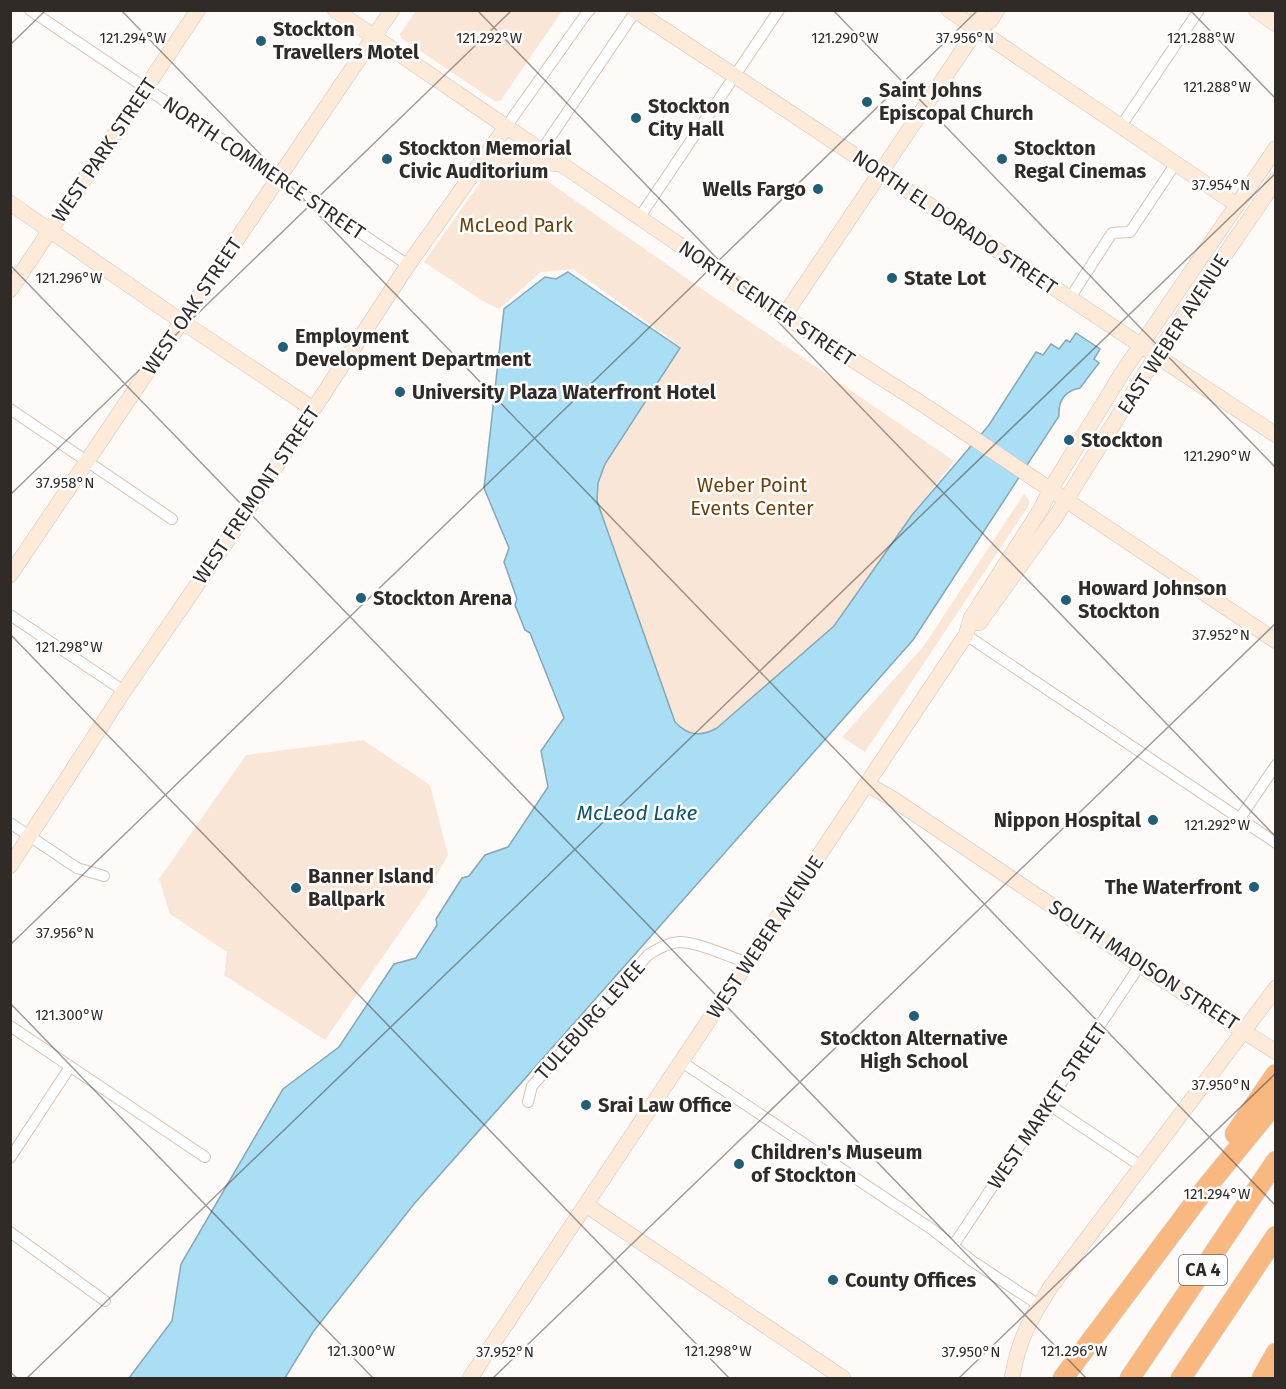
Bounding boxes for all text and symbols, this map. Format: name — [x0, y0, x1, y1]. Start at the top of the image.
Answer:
place label: Stockton Travellers Motel — [273, 17, 419, 64]
text: 121.294°W — [100, 29, 167, 47]
text: 121.292°W — [456, 29, 523, 47]
text: 121.290°W — [811, 29, 879, 47]
text: 37.956°N — [936, 29, 994, 47]
text: 121.288°W — [1167, 29, 1236, 47]
marker: Stockton Travellers Motel — [254, 34, 268, 48]
street label: WEST PARK STREET — [47, 73, 162, 227]
place label: Saint Johns Episcopal Church — [879, 78, 1033, 125]
text: 121.288°W — [1183, 78, 1252, 96]
street label: NORTH COMMERCE STREET — [158, 91, 370, 245]
place label: Stockton City Hall — [648, 94, 730, 141]
marker: Saint Johns Episcopal Church — [860, 95, 874, 109]
marker: Stockton City Hall — [629, 111, 643, 125]
place label: Stockton Memorial Civic Auditorium — [399, 136, 571, 183]
place label: Stockton Regal Cinemas — [1014, 136, 1146, 183]
street label: NORTH EL DORADO STREET — [848, 145, 1062, 300]
marker: Stockton Memorial Civic Auditorium — [380, 152, 394, 166]
marker: Stockton Regal Cinemas — [995, 152, 1009, 166]
text: 37.954°N — [1192, 176, 1250, 194]
place label: Wells Fargo — [702, 177, 806, 201]
marker: Wells Fargo — [811, 182, 825, 196]
park label: McLeod Park — [459, 213, 574, 237]
street label: WEST OAK STREET — [137, 232, 247, 379]
street label: NORTH CENTER STREET — [674, 235, 860, 371]
street label: EAST WEBER AVENUE — [1112, 249, 1234, 419]
place label: State Lot — [904, 266, 986, 290]
text: 121.296°W — [36, 269, 103, 287]
marker: State Lot — [885, 271, 899, 285]
place label: Employment Development Department — [295, 324, 531, 371]
marker: Employment Development Department — [276, 340, 290, 354]
place label: University Plaza Waterfront Hotel — [412, 380, 716, 404]
marker: University Plaza Waterfront Hotel — [393, 385, 407, 399]
street label: WEST FREMONT STREET — [188, 401, 325, 588]
place label: Stockton — [1081, 428, 1163, 452]
marker: Stockton — [1062, 433, 1076, 447]
text: 121.290°W — [1183, 447, 1251, 465]
park label: Weber Point Events Center — [690, 473, 814, 520]
text: 37.958°N — [35, 474, 95, 492]
place label: Howard Johnson Stockton — [1078, 576, 1227, 623]
place label: Stockton Arena — [373, 586, 512, 610]
marker: Stockton Arena — [354, 591, 368, 605]
marker: Howard Johnson Stockton — [1059, 593, 1073, 607]
text: 37.952°N — [1192, 626, 1250, 644]
text: 121.298°W — [35, 638, 103, 656]
water label: McLeod Lake — [577, 800, 697, 826]
place label: Nippon Hospital — [994, 808, 1141, 832]
marker: Nippon Hospital — [1146, 813, 1160, 827]
text: 121.292°W — [1184, 816, 1251, 834]
street label: WEST WEBER AVENUE — [702, 851, 828, 1023]
place label: Banner Island Ballpark — [308, 864, 434, 911]
place label: The Waterfront — [1105, 875, 1242, 899]
marker: The Waterfront — [1247, 880, 1261, 894]
marker: Banner Island Ballpark — [289, 881, 303, 895]
street label: SOUTH MADISON STREET — [1045, 895, 1244, 1036]
text: 37.956°N — [36, 924, 94, 942]
street label: TULEBURG LEVEE — [530, 955, 650, 1085]
text: 121.300°W — [35, 1006, 104, 1024]
marker: Stockton Alternative High School — [907, 1009, 921, 1023]
street label: WEST MARKET STREET — [983, 1018, 1112, 1194]
place label: Stockton Alternative High School — [820, 1026, 1008, 1073]
text: 37.950°N — [1191, 1076, 1251, 1094]
place label: Srai Law Office — [598, 1093, 732, 1117]
marker: Srai Law Office — [579, 1098, 593, 1112]
place label: Children's Museum of Stockton — [751, 1140, 922, 1187]
marker: Children's Museum of Stockton — [732, 1157, 746, 1171]
text: 121.294°W — [1184, 1185, 1251, 1203]
road number: CA 4 — [1179, 1255, 1227, 1285]
place label: County Offices — [845, 1268, 977, 1292]
marker: County Offices — [826, 1273, 840, 1287]
text: 121.300°W — [327, 1342, 396, 1360]
text: 121.298°W — [684, 1342, 752, 1360]
text: 121.296°W — [1041, 1342, 1108, 1360]
text: 37.952°N — [476, 1343, 534, 1361]
text: 37.950°N — [941, 1343, 1001, 1361]

